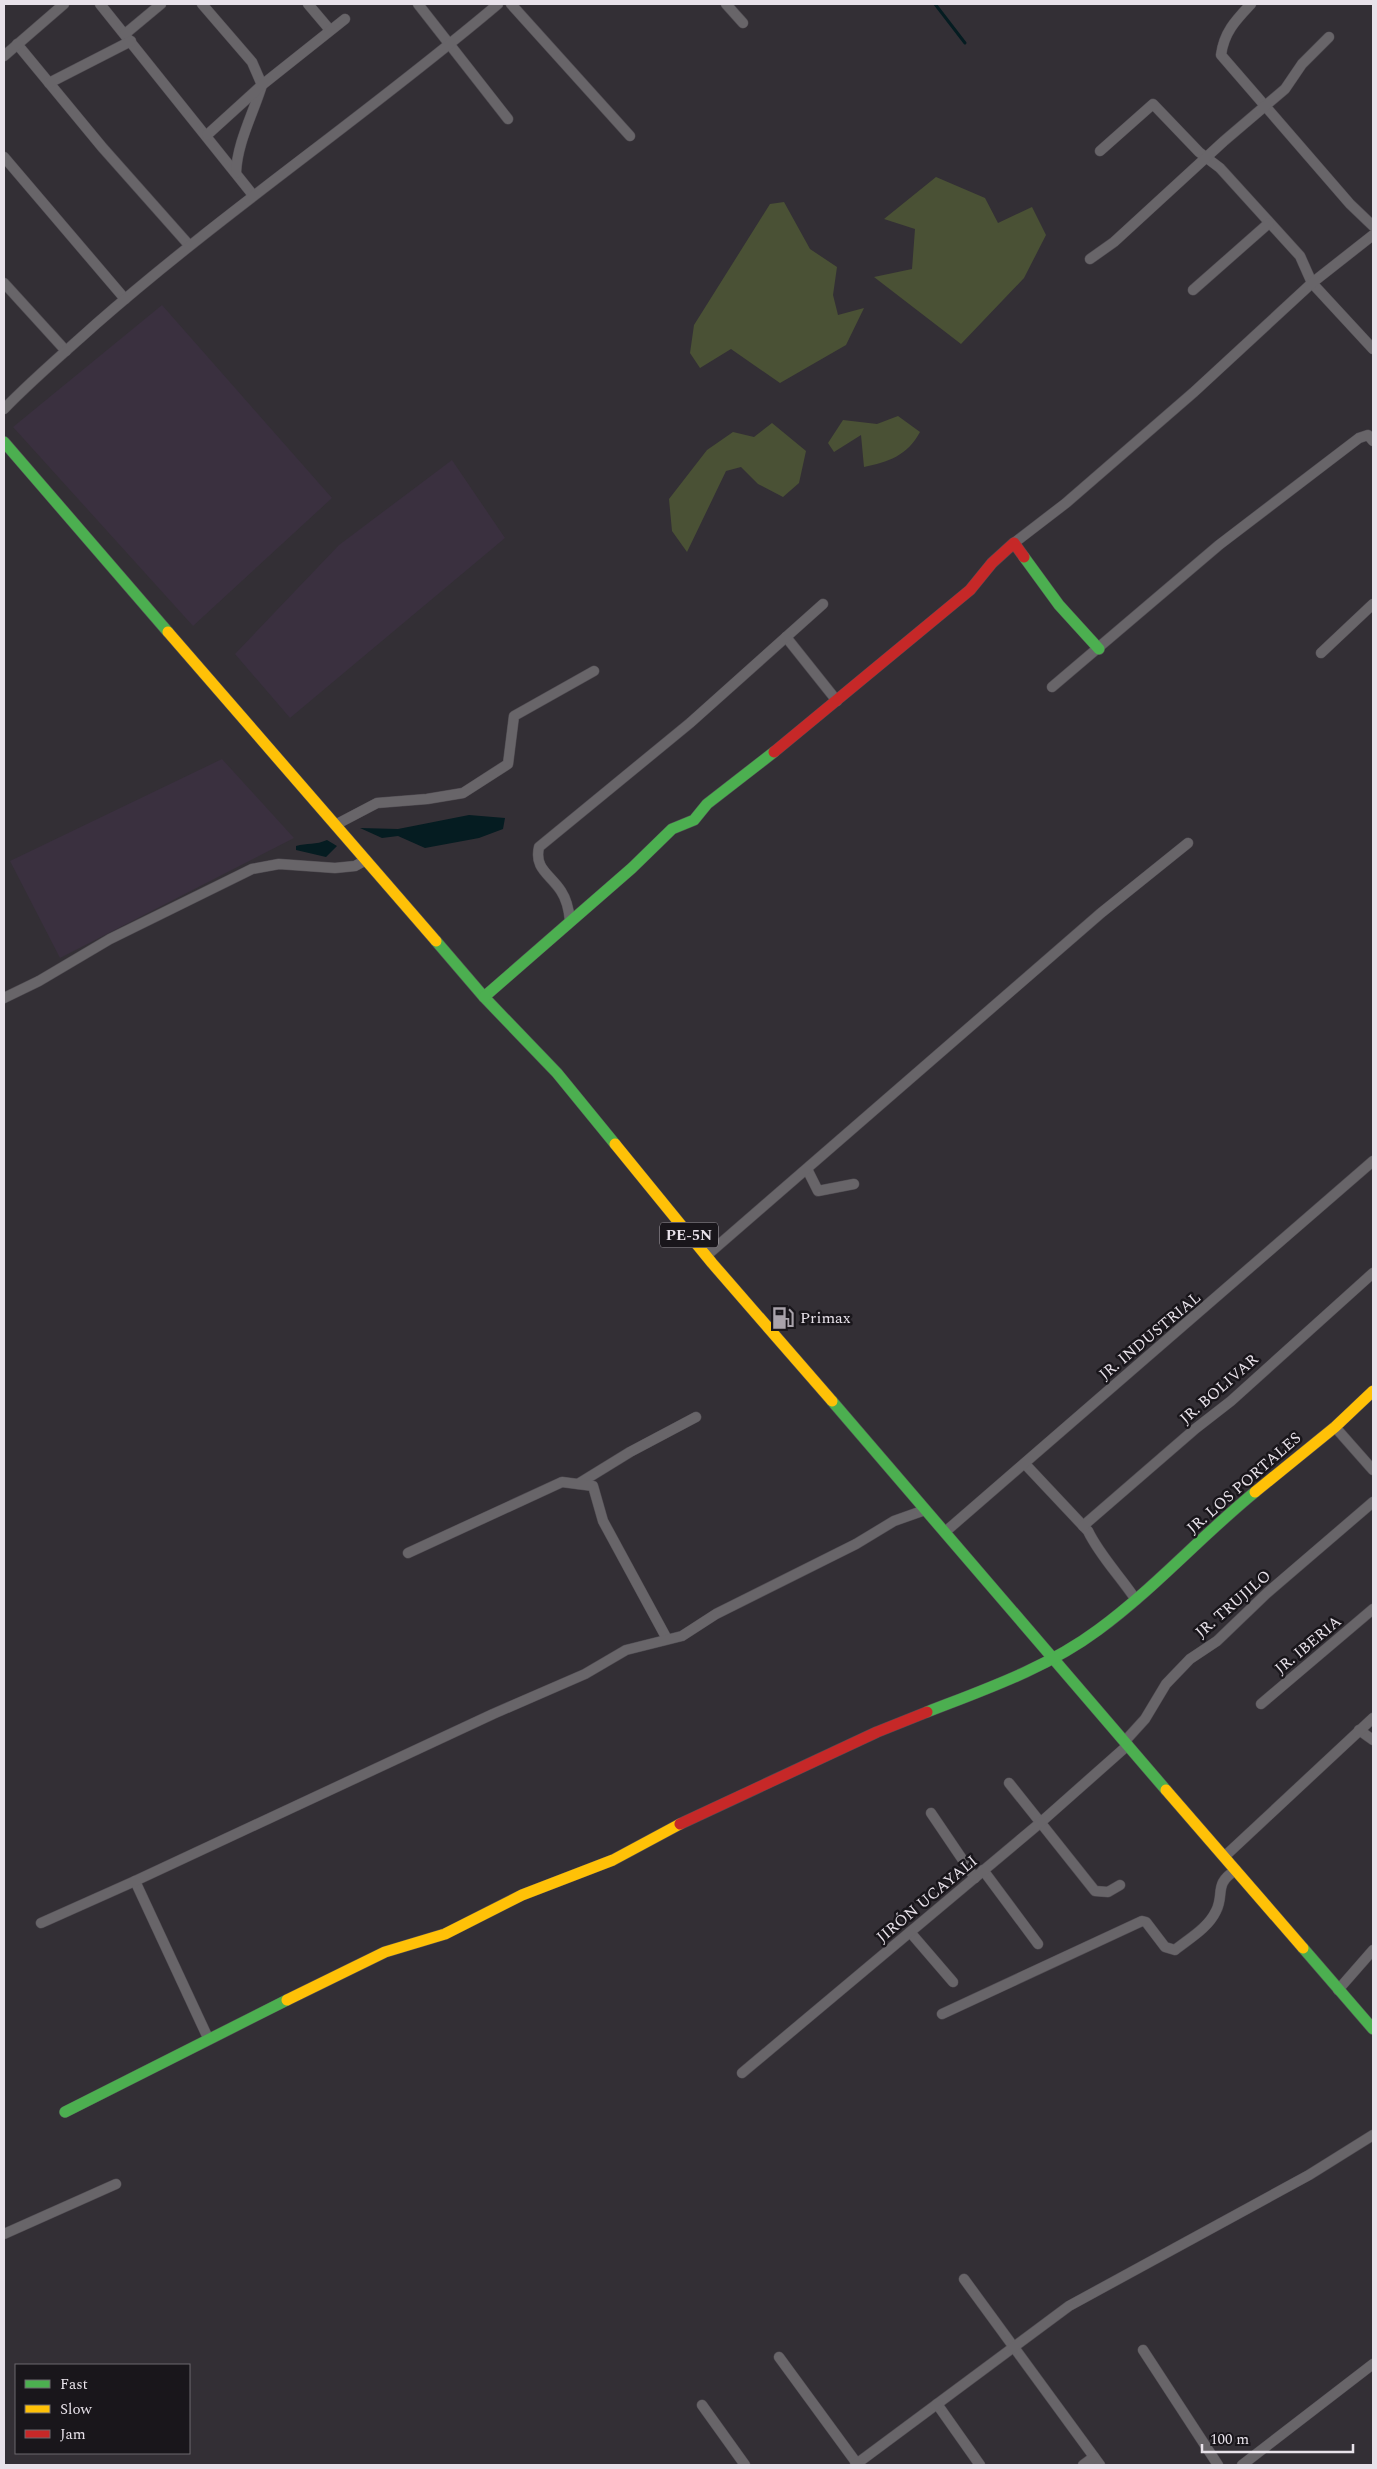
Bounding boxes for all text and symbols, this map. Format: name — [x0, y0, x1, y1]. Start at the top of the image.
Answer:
road number: PE-5N — [660, 1222, 718, 1248]
street label: JR. INDUSTRIAL — [1094, 1286, 1206, 1386]
fuel station icon: Primax — [770, 1305, 796, 1331]
place label: Primax — [800, 1306, 851, 1330]
street label: JR. BOLIVAR — [1174, 1348, 1264, 1430]
street label: JR. LOS PORTALES — [1181, 1426, 1307, 1540]
street label: JR. TRUJILO — [1190, 1564, 1276, 1644]
street label: JR. IBERIA — [1269, 1610, 1347, 1680]
street label: JIRÓN UCAYALI — [871, 1849, 983, 1949]
legend — [15, 2364, 190, 2454]
text: Fast — [60, 2373, 88, 2396]
text: Slow — [60, 2398, 92, 2421]
scale bar — [1202, 2422, 1353, 2454]
text: Jam — [60, 2423, 86, 2446]
text: 100 m — [1210, 2428, 1249, 2451]

